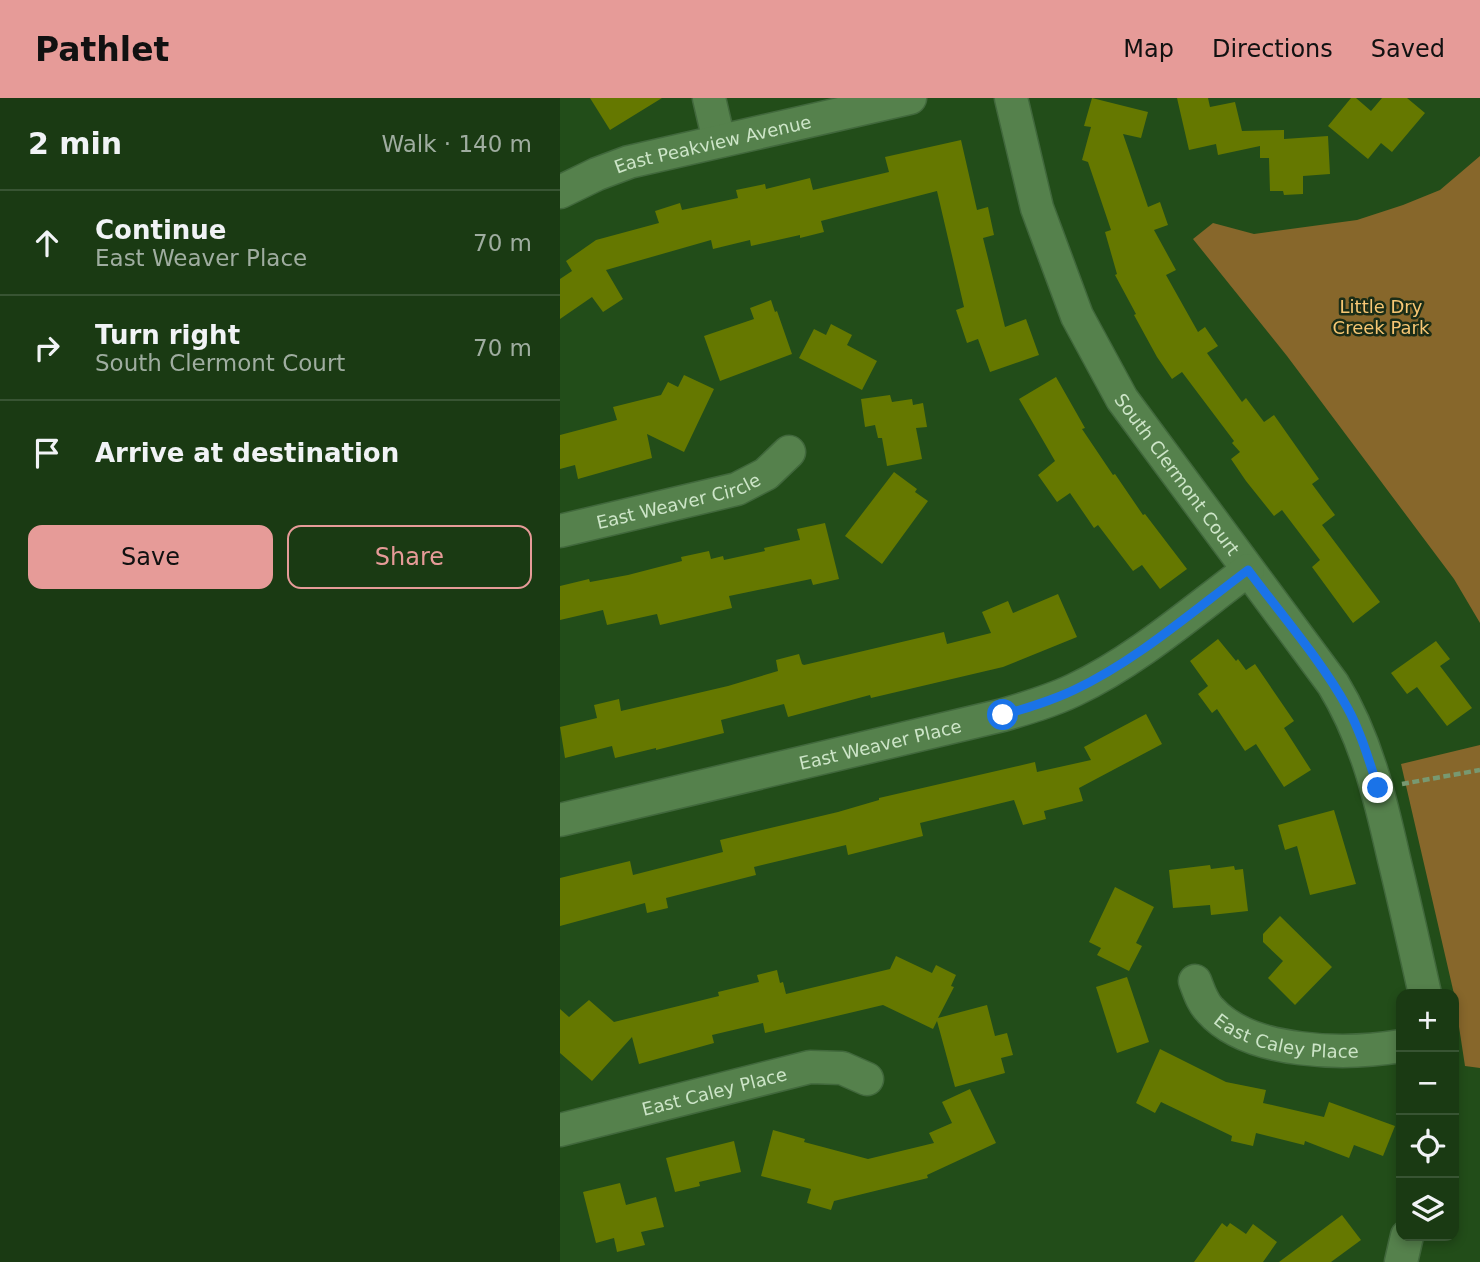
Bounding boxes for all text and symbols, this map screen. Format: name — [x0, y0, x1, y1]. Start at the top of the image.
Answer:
text: Pathlet — [35, 30, 169, 69]
text: Map — [1123, 35, 1174, 63]
text: Directions — [1212, 35, 1333, 63]
text: Saved — [1371, 35, 1445, 63]
street label: East Peakview Avenue — [611, 110, 813, 177]
text: 2 min — [28, 126, 122, 161]
text: Walk · 140 m — [381, 131, 532, 157]
text: Continue — [95, 215, 226, 245]
icon: ahead — [28, 224, 66, 262]
text: 70 m — [473, 230, 532, 256]
text: East Weaver Place — [95, 245, 307, 271]
park label: Little Dry Creek Park — [1333, 296, 1430, 338]
text: Turn right — [95, 320, 240, 350]
icon: right — [28, 329, 66, 367]
text: 70 m — [473, 335, 532, 361]
text: South Clermont Court — [95, 350, 345, 376]
street label: South Clermont Court — [1111, 389, 1244, 559]
icon: arrive — [28, 434, 66, 472]
text: Arrive at destination — [95, 438, 399, 468]
street label: East Weaver Circle — [594, 468, 764, 533]
button: Save — [28, 525, 273, 589]
button: Share — [287, 525, 532, 589]
route start — [987, 699, 1018, 730]
street label: East Weaver Place — [797, 715, 963, 774]
route end — [1362, 772, 1393, 803]
map controls — [1396, 989, 1459, 1241]
button: + — [1396, 989, 1459, 1052]
street label: East Caley Place — [1210, 1009, 1359, 1061]
button: − — [1396, 1052, 1459, 1115]
street label: East Caley Place — [640, 1063, 789, 1119]
button: locate — [1396, 1115, 1459, 1178]
button: layers — [1396, 1178, 1459, 1241]

